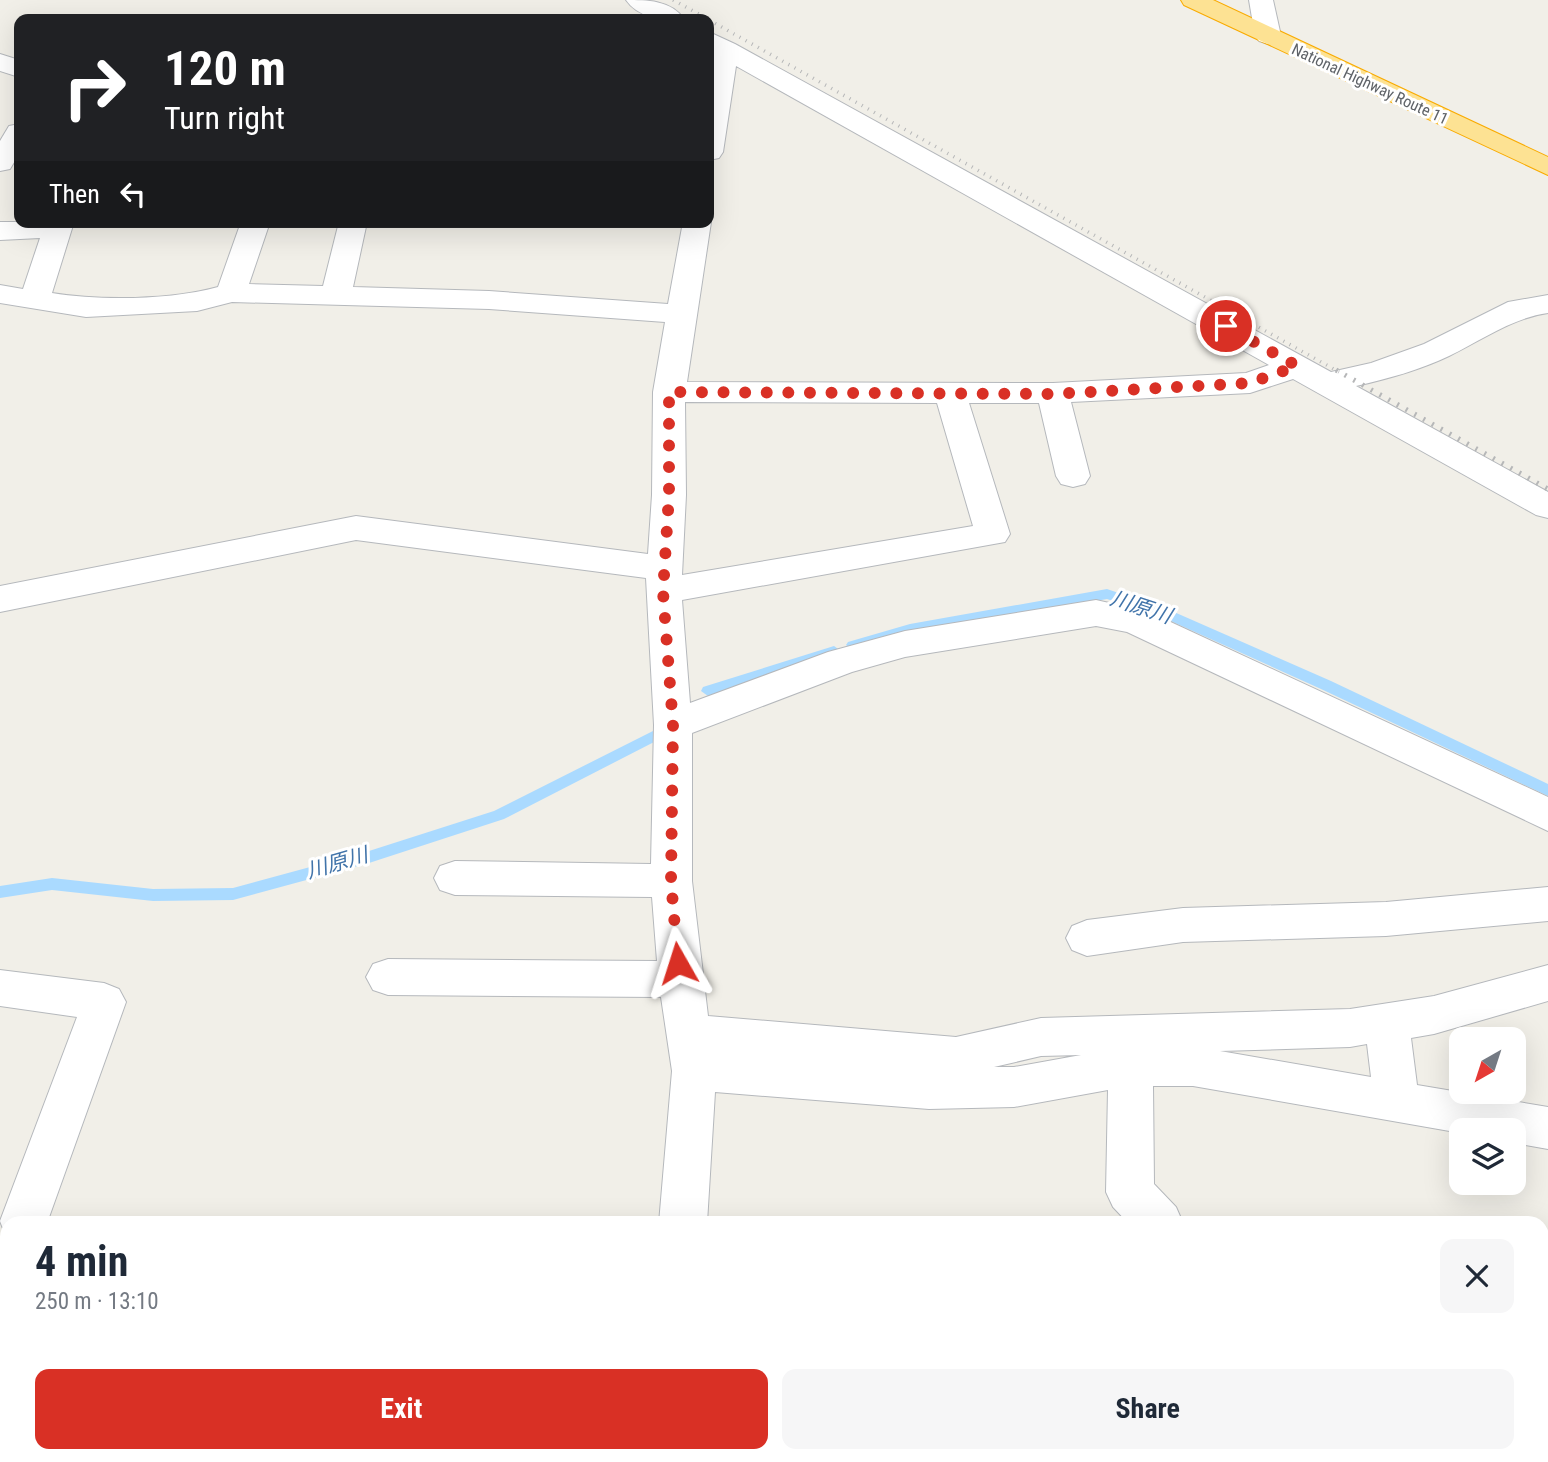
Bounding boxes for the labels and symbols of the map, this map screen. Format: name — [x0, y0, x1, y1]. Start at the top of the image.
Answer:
street label: National Highway Route 11 — [1289, 39, 1451, 129]
pin — [1196, 296, 1256, 356]
water label: 川原川 — [1107, 586, 1177, 629]
water label: 川原川 — [303, 842, 373, 883]
position arrow — [641, 926, 715, 1000]
north arrow — [1449, 1027, 1526, 1104]

